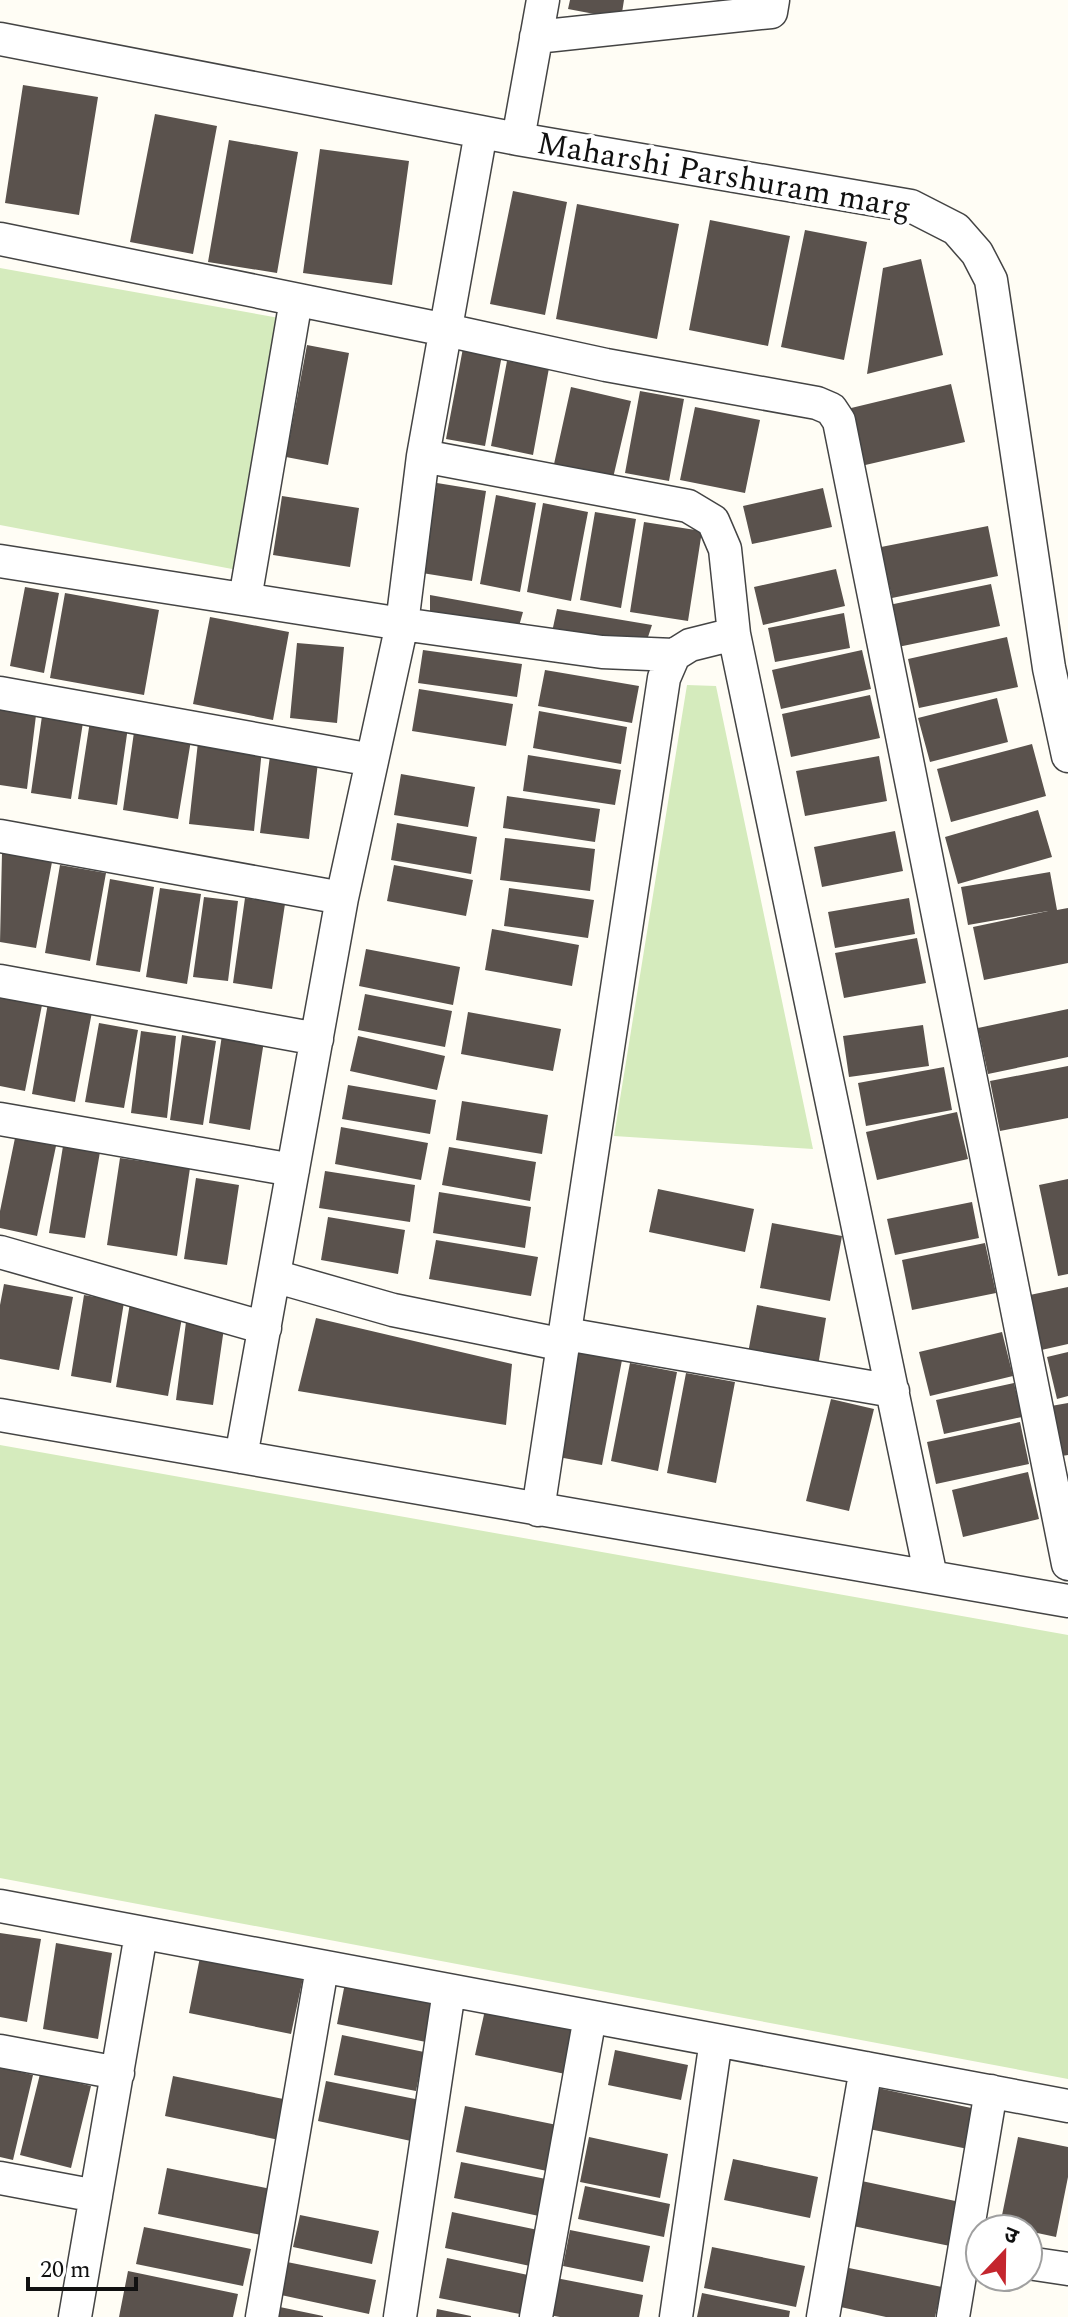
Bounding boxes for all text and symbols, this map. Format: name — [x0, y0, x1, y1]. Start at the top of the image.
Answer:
street label: Maharshi Parshuram marg — [533, 119, 915, 233]
north arrow — [964, 2213, 1044, 2293]
text: उ — [999, 2218, 1024, 2254]
scale bar — [28, 2241, 136, 2291]
text: 20 m — [40, 2252, 91, 2288]

